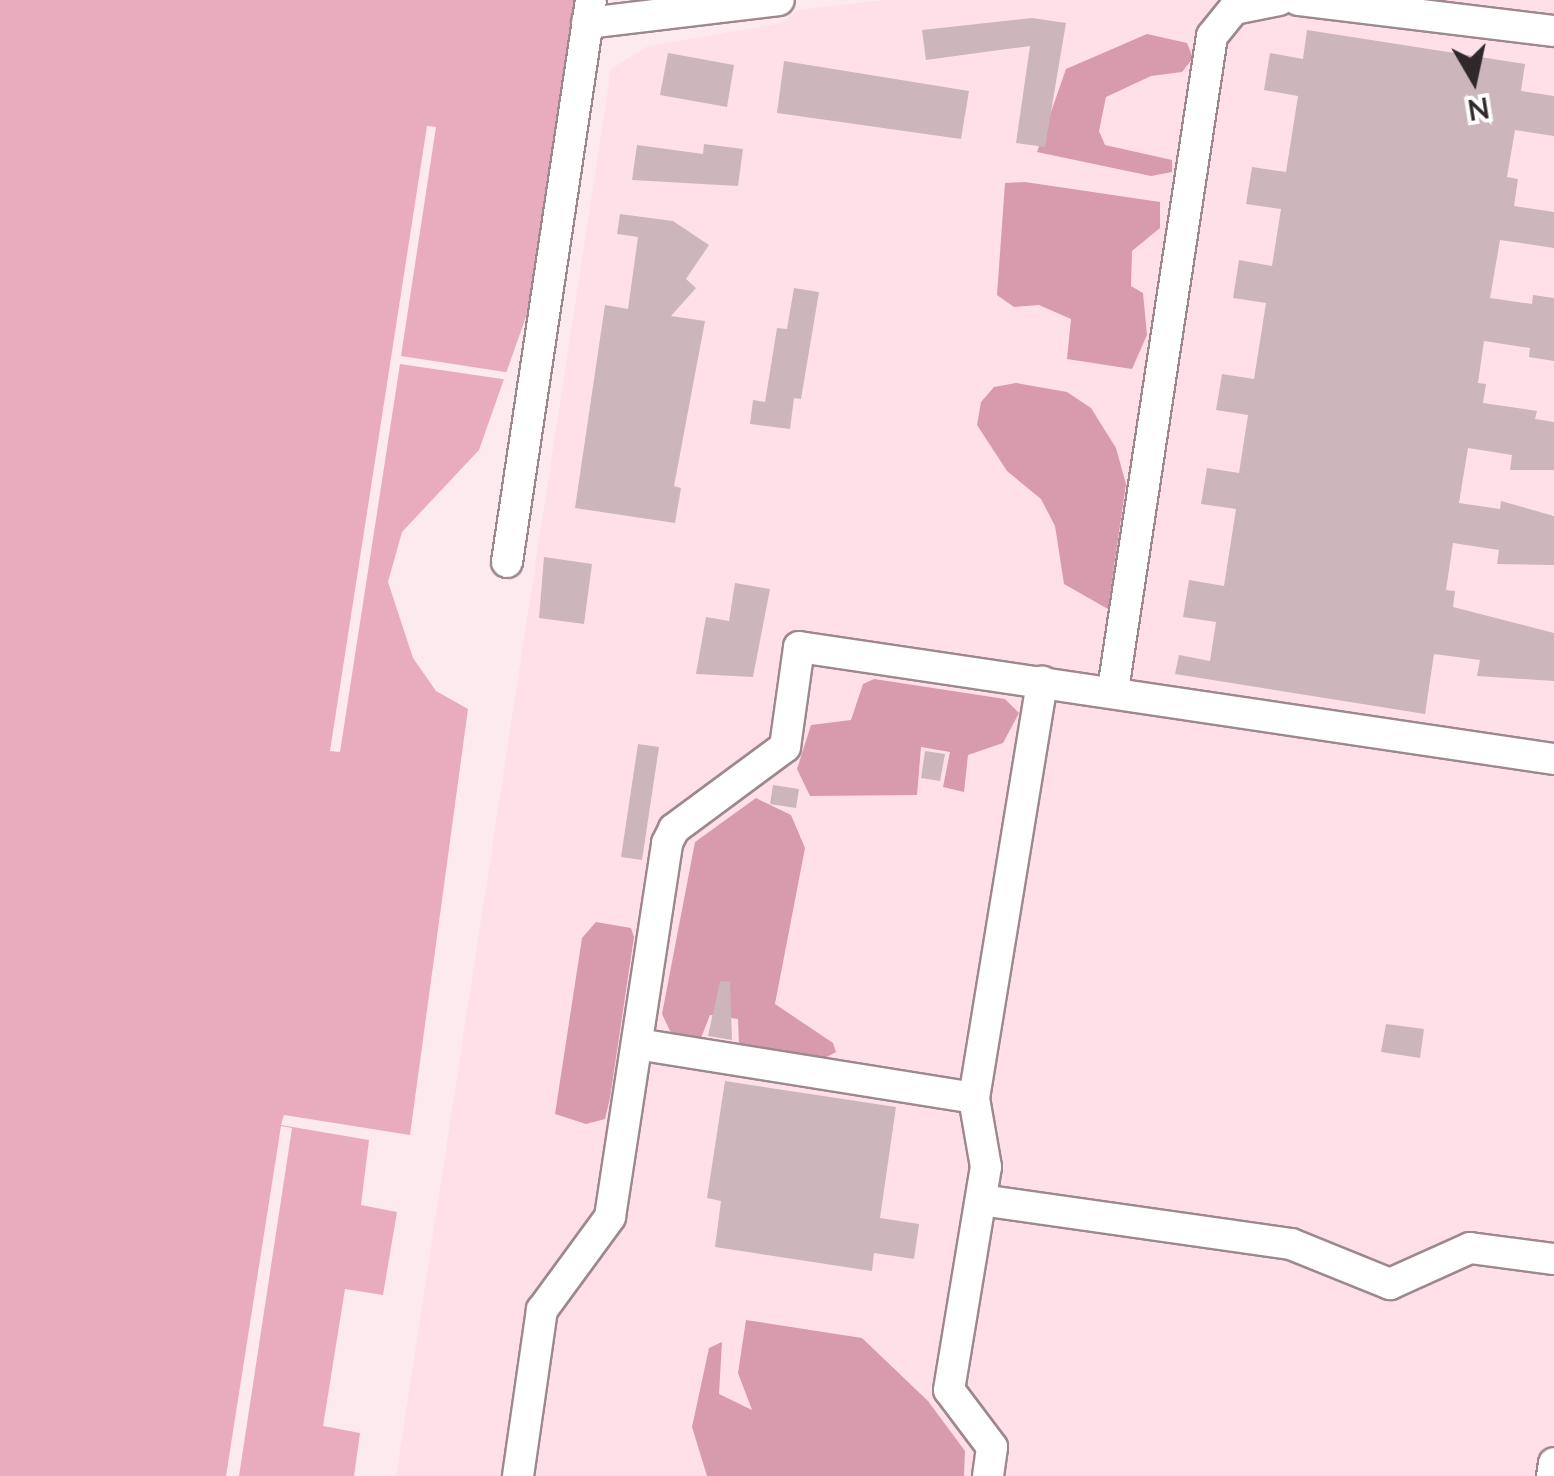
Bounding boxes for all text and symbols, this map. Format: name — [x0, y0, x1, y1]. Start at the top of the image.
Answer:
north arrow — [1424, 30, 1524, 130]
text: N — [1465, 91, 1492, 128]

